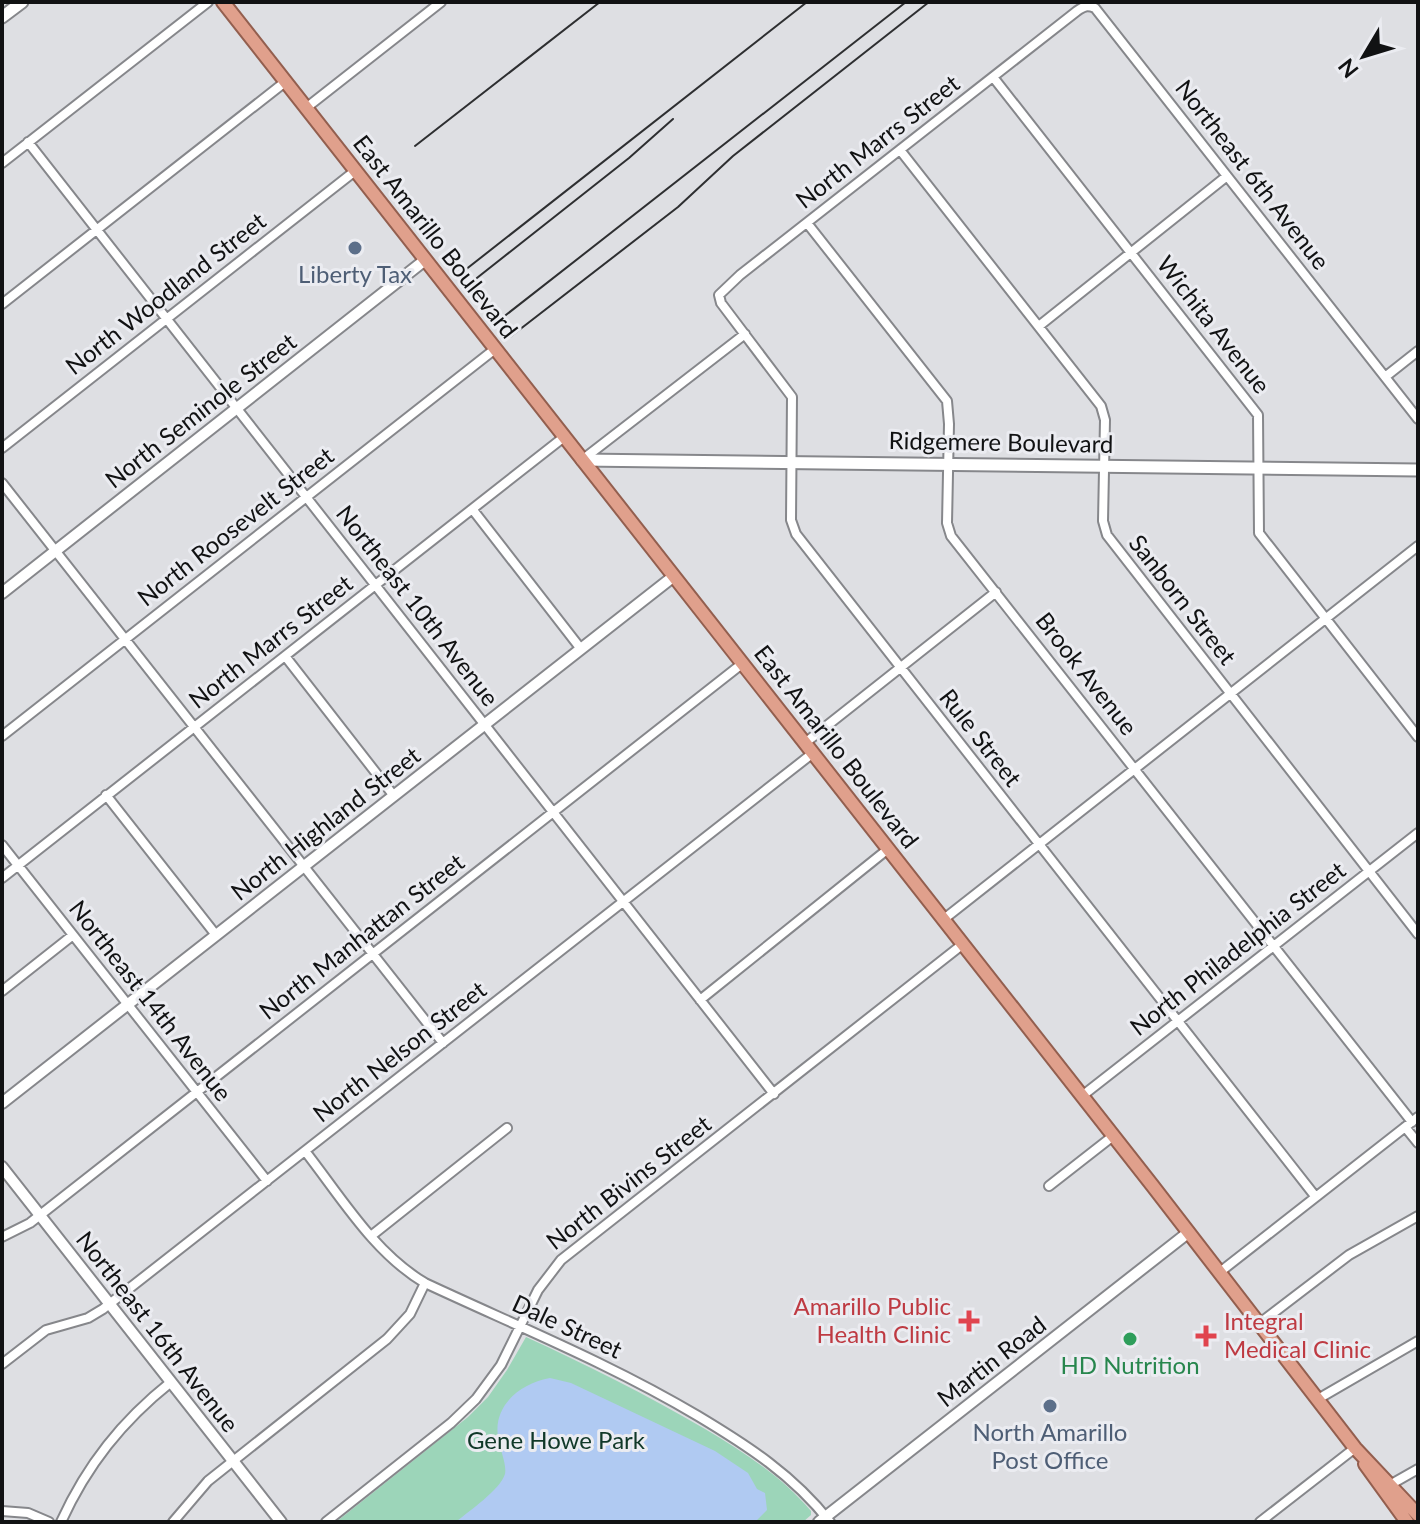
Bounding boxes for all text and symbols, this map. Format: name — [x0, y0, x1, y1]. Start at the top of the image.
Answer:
north arrow — [1324, 16, 1404, 96]
text: N — [1332, 54, 1364, 84]
street label: North Marrs Street — [790, 68, 965, 214]
street label: Northeast 6th Avenue — [1170, 73, 1336, 275]
street label: East Amarillo Boulevard — [348, 129, 524, 343]
street label: North Woodland Street — [59, 205, 271, 380]
marker: Liberty Tax — [346, 239, 364, 257]
street label: Wichita Avenue — [1152, 250, 1277, 399]
place label: Liberty Tax — [298, 259, 412, 288]
street label: North Seminole Street — [99, 326, 302, 493]
street label: Ridgemere Boulevard — [888, 425, 1114, 458]
street label: North Roosevelt Street — [131, 440, 339, 611]
street label: Northeast 10th Avenue — [331, 499, 506, 711]
street label: Sanborn Street — [1124, 528, 1243, 670]
street label: North Marrs Street — [183, 568, 358, 714]
street label: Brook Avenue — [1030, 606, 1144, 740]
street label: East Amarillo Boulevard — [749, 639, 925, 853]
street label: Rule Street — [934, 683, 1028, 792]
street label: North Highland Street — [225, 740, 426, 906]
street label: North Manhattan Street — [253, 847, 470, 1025]
street label: North Philadelphia Street — [1124, 855, 1351, 1041]
street label: Northeast 14th Avenue — [64, 894, 239, 1106]
street label: North Nelson Street — [307, 974, 492, 1127]
street label: North Bivins Street — [540, 1108, 716, 1255]
street label: Northeast 16th Avenue — [71, 1225, 246, 1437]
street label: Dale Street — [508, 1288, 627, 1364]
place label: Amarillo Public Health Clinic — [794, 1291, 951, 1348]
place label: Integral Medical Clinic — [1224, 1306, 1371, 1363]
street label: Martin Road — [931, 1309, 1051, 1412]
marker: Amarillo Public Health Clinic — [958, 1310, 980, 1332]
marker: Integral Medical Clinic — [1195, 1325, 1217, 1347]
marker: HD Nutrition — [1121, 1330, 1139, 1348]
place label: HD Nutrition — [1060, 1350, 1200, 1379]
marker: North Amarillo Post Office — [1041, 1397, 1059, 1415]
place label: North Amarillo Post Office — [973, 1417, 1127, 1474]
park label: Gene Howe Park — [467, 1425, 646, 1454]

